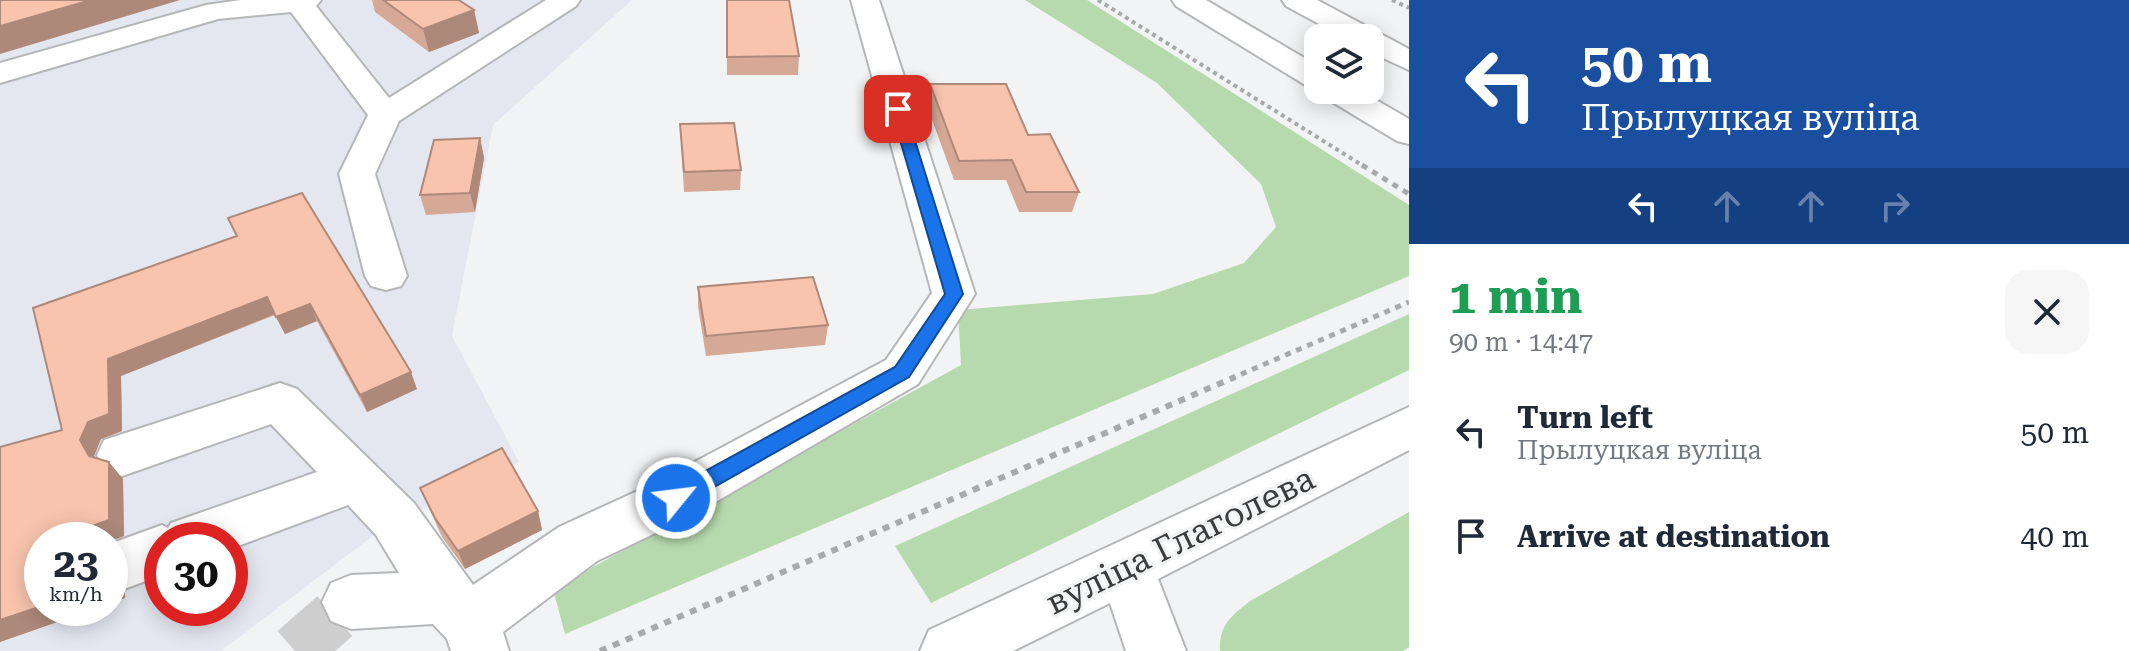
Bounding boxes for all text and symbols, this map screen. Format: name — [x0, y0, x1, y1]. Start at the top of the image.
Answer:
map controls — [1304, 24, 1384, 104]
button: layers — [1304, 24, 1384, 104]
text: 50 m — [1581, 30, 1712, 96]
icon: left — [1449, 32, 1553, 136]
pin — [864, 75, 932, 143]
icon: arrive — [876, 87, 920, 131]
text: Прылуцкая вуліца — [1581, 97, 1920, 139]
icon: left — [1621, 184, 1665, 228]
icon: ahead — [1705, 184, 1749, 228]
icon: ahead — [1789, 184, 1833, 228]
icon: right — [1873, 184, 1917, 228]
text: 1 min — [1449, 269, 1582, 325]
button: close — [2005, 270, 2089, 354]
text: 90 m · 14:47 — [1449, 327, 1593, 357]
text: Turn left — [1517, 400, 1653, 435]
icon: left — [1449, 410, 1493, 454]
text: 50 m — [2020, 415, 2089, 450]
text: Прылуцкая вуліца — [1517, 435, 1762, 465]
position arrow — [634, 456, 718, 540]
street label: вуліца Глаголева — [1039, 458, 1321, 622]
icon: arrive — [1449, 514, 1493, 558]
text: Arrive at destination — [1517, 519, 1830, 554]
text: 40 m — [2020, 519, 2089, 554]
speed limit sign: 30 — [144, 522, 248, 626]
text: 23 — [54, 540, 98, 587]
text: km/h — [49, 582, 103, 606]

